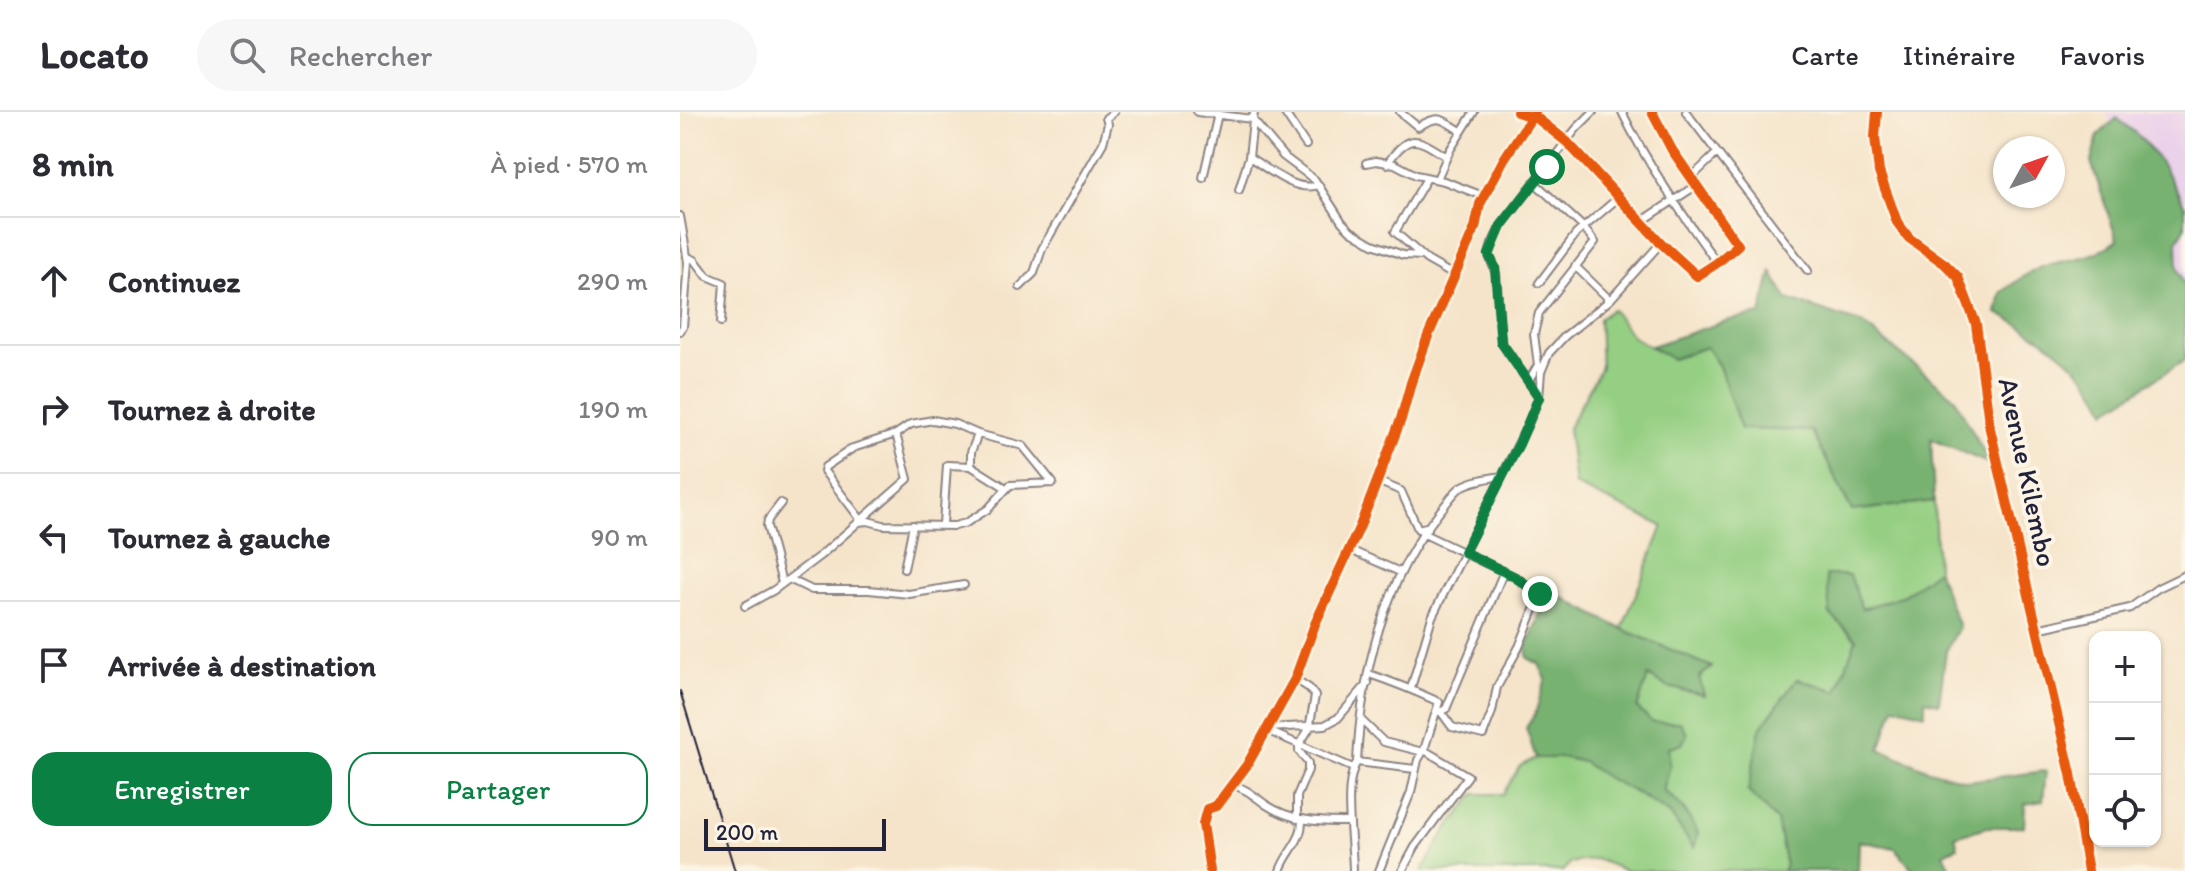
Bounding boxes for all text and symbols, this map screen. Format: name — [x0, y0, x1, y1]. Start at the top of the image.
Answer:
search box — [197, 19, 757, 91]
text: Locato — [40, 32, 149, 78]
icon: search — [225, 33, 269, 77]
text: Rechercher — [289, 37, 432, 74]
text: Carte — [1791, 38, 1859, 72]
text: Itinéraire — [1903, 38, 2016, 72]
text: Favoris — [2060, 38, 2145, 72]
north arrow — [1993, 136, 2065, 208]
text: 8 min — [32, 144, 114, 185]
text: À pied · 570 m — [491, 148, 648, 180]
route start — [1529, 149, 1565, 185]
icon: ahead — [32, 259, 76, 303]
text: Continuez — [108, 263, 240, 300]
text: 290 m — [577, 265, 648, 297]
street label: Avenue Kilembo — [1991, 374, 2065, 570]
icon: right — [32, 387, 76, 431]
text: Tournez à droite — [108, 391, 316, 428]
text: 190 m — [579, 393, 648, 425]
icon: left — [32, 515, 76, 559]
text: Tournez à gauche — [108, 519, 330, 556]
text: 90 m — [591, 521, 648, 553]
route end — [1522, 576, 1558, 612]
map controls — [2089, 631, 2161, 847]
button: + — [2089, 631, 2161, 703]
icon: arrive — [32, 643, 76, 687]
text: Arrivée à destination — [108, 647, 376, 684]
button: − — [2089, 703, 2161, 775]
button: Enregistrer — [32, 752, 332, 826]
button: Partager — [348, 752, 648, 826]
button: locate — [2089, 775, 2161, 847]
scale bar — [704, 815, 886, 851]
text: 200 m — [716, 819, 778, 846]

